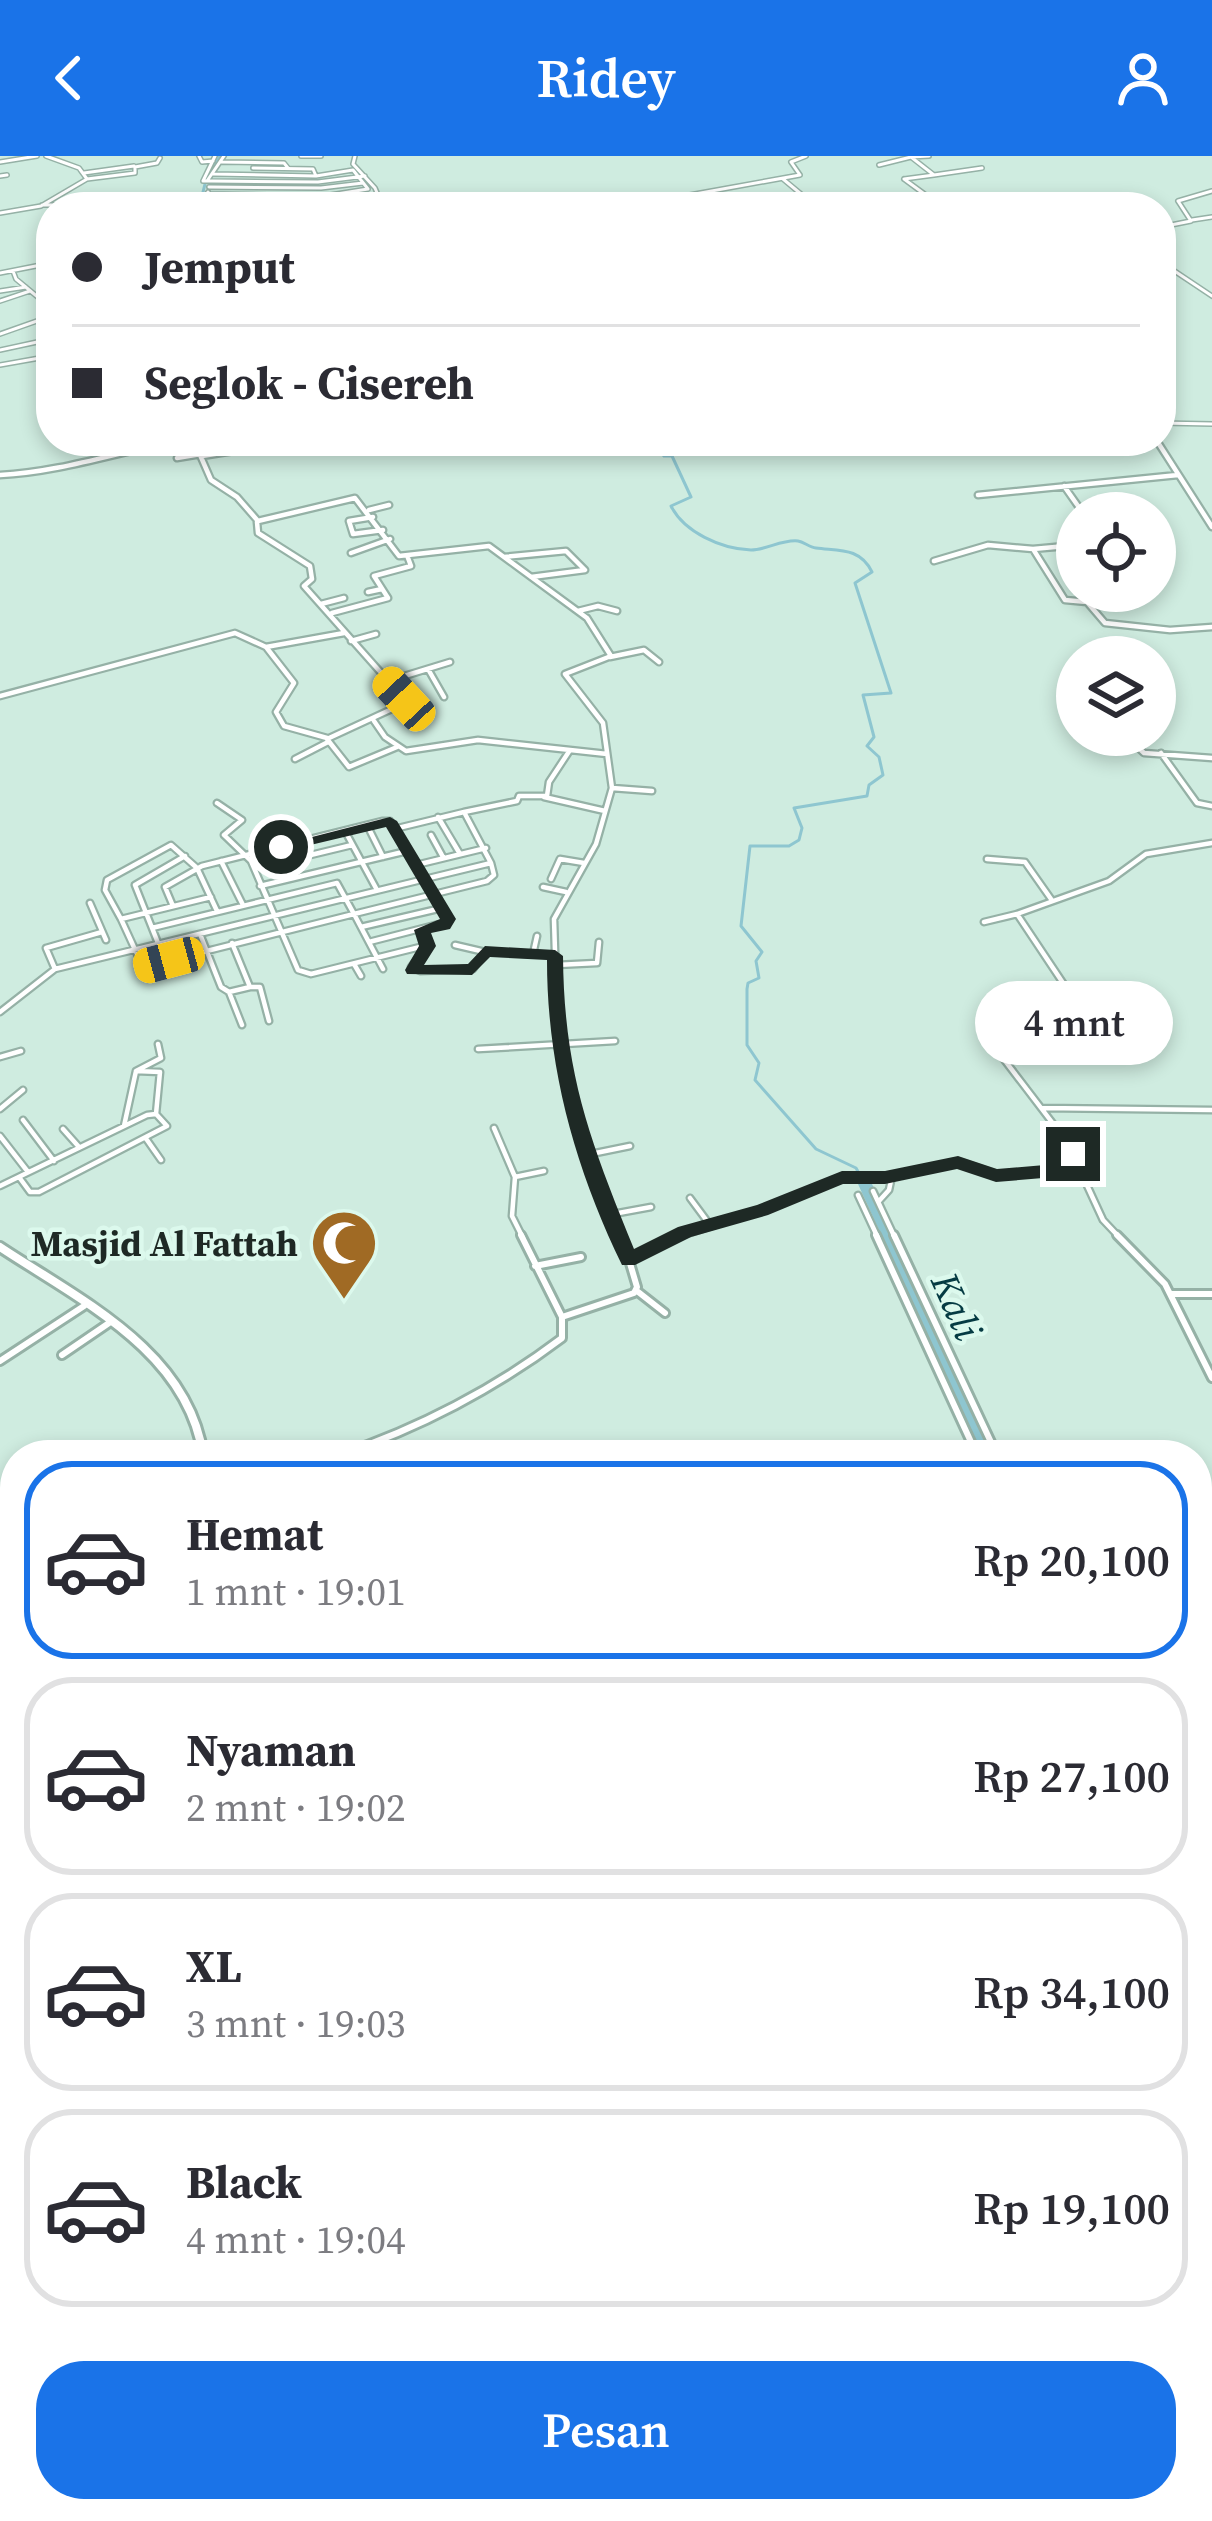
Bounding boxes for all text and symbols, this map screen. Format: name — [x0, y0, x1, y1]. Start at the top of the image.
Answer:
text: Ridey — [536, 41, 676, 115]
icon: back — [36, 45, 102, 111]
icon: person — [1110, 45, 1176, 111]
text: Jemput — [144, 236, 295, 298]
text: Seglok - Cisereh — [144, 352, 474, 414]
map controls — [1056, 492, 1176, 756]
button: locate — [1056, 492, 1176, 612]
button: layers — [1056, 636, 1176, 756]
car — [366, 660, 442, 738]
route start — [254, 820, 308, 874]
car — [130, 933, 208, 987]
callout: 4 mnt — [974, 980, 1172, 1064]
text: 4 mnt — [1023, 996, 1125, 1049]
route end — [1046, 1127, 1100, 1181]
mosque icon: Masjid Al Fattah — [309, 1208, 379, 1302]
place label: Masjid Al Fattah — [31, 1219, 298, 1268]
water label: Kali — [918, 1263, 995, 1348]
text: Hemat — [186, 1503, 323, 1565]
icon: car — [42, 1506, 150, 1614]
text: Rp 20,100 — [973, 1529, 1170, 1591]
text: 1 mnt · 19:01 — [186, 1565, 405, 1618]
text: Nyaman — [186, 1719, 356, 1781]
icon: car — [42, 1722, 150, 1830]
text: Rp 27,100 — [973, 1745, 1170, 1807]
text: 2 mnt · 19:02 — [186, 1781, 405, 1834]
text: XL — [186, 1935, 242, 1997]
icon: car — [42, 1938, 150, 2046]
text: Rp 34,100 — [973, 1961, 1170, 2023]
text: 3 mnt · 19:03 — [186, 1997, 405, 2050]
text: Black — [186, 2151, 302, 2213]
icon: car — [42, 2154, 150, 2262]
text: Rp 19,100 — [973, 2177, 1170, 2239]
text: 4 mnt · 19:04 — [186, 2213, 405, 2266]
button: Pesan — [36, 2361, 1176, 2499]

